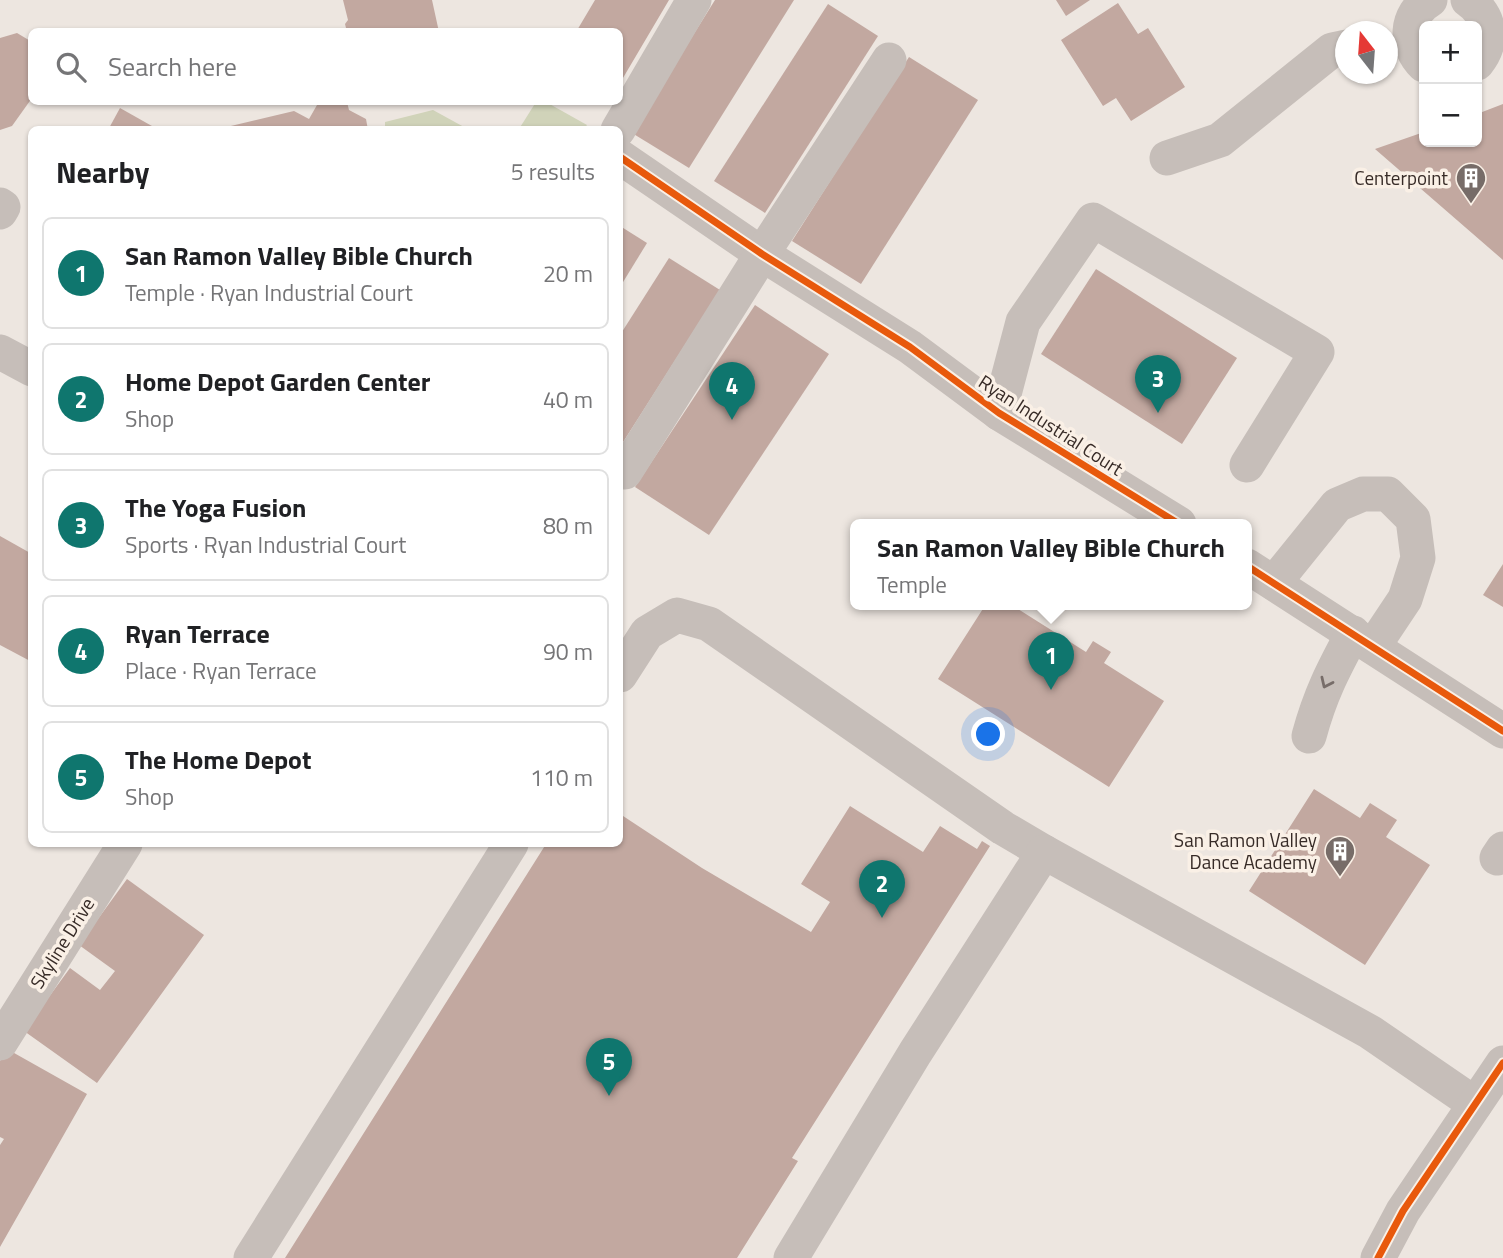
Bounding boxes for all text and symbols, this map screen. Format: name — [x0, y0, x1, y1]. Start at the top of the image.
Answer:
north arrow — [1335, 21, 1398, 84]
map controls — [1419, 21, 1482, 147]
button: + — [1419, 21, 1482, 84]
search box — [28, 28, 623, 105]
text: Search here — [108, 47, 237, 86]
icon: search — [52, 48, 90, 86]
button: − — [1419, 84, 1482, 147]
text: Nearby — [56, 149, 149, 195]
text: 5 results — [511, 154, 595, 189]
building icon: Centerpoint — [1454, 161, 1488, 205]
place label: Centerpoint — [1354, 163, 1448, 192]
text: San Ramon Valley Bible Church — [125, 236, 473, 275]
text: 1 — [75, 256, 87, 291]
text: 20 m — [543, 256, 593, 291]
text: Temple · Ryan Industrial Court — [125, 275, 413, 310]
pin: 3 — [1135, 355, 1181, 413]
text: Home Depot Garden Center — [125, 362, 431, 401]
pin: 4 — [709, 362, 755, 420]
street label: Ryan Industrial Court — [973, 367, 1130, 483]
text: 2 — [75, 382, 87, 417]
text: 40 m — [543, 382, 593, 417]
text: Shop — [125, 401, 174, 436]
text: The Yoga Fusion — [125, 488, 306, 527]
text: 3 — [75, 508, 87, 543]
text: 80 m — [543, 508, 593, 543]
popup — [850, 519, 1252, 610]
text: Sports · Ryan Industrial Court — [125, 527, 406, 562]
text: San Ramon Valley Bible Church — [877, 528, 1225, 567]
text: Temple — [877, 567, 947, 602]
text: Ryan Terrace — [125, 614, 270, 653]
pin: 1 — [1028, 632, 1074, 690]
text: 4 — [75, 634, 87, 669]
text: 90 m — [543, 634, 593, 669]
text: Place · Ryan Terrace — [125, 653, 317, 688]
one-way arrow — [1321, 675, 1335, 688]
your location — [971, 717, 1005, 751]
text: The Home Depot — [125, 740, 311, 779]
text: 5 — [75, 760, 87, 795]
text: 110 m — [530, 760, 593, 795]
text: Shop — [125, 779, 174, 814]
place label: San Ramon Valley Dance Academy — [1174, 825, 1317, 876]
building icon: San Ramon Valley Dance Academy — [1323, 834, 1357, 878]
pin: 2 — [859, 860, 905, 918]
street label: Skyline Drive — [22, 892, 101, 994]
pin: 5 — [586, 1038, 632, 1096]

